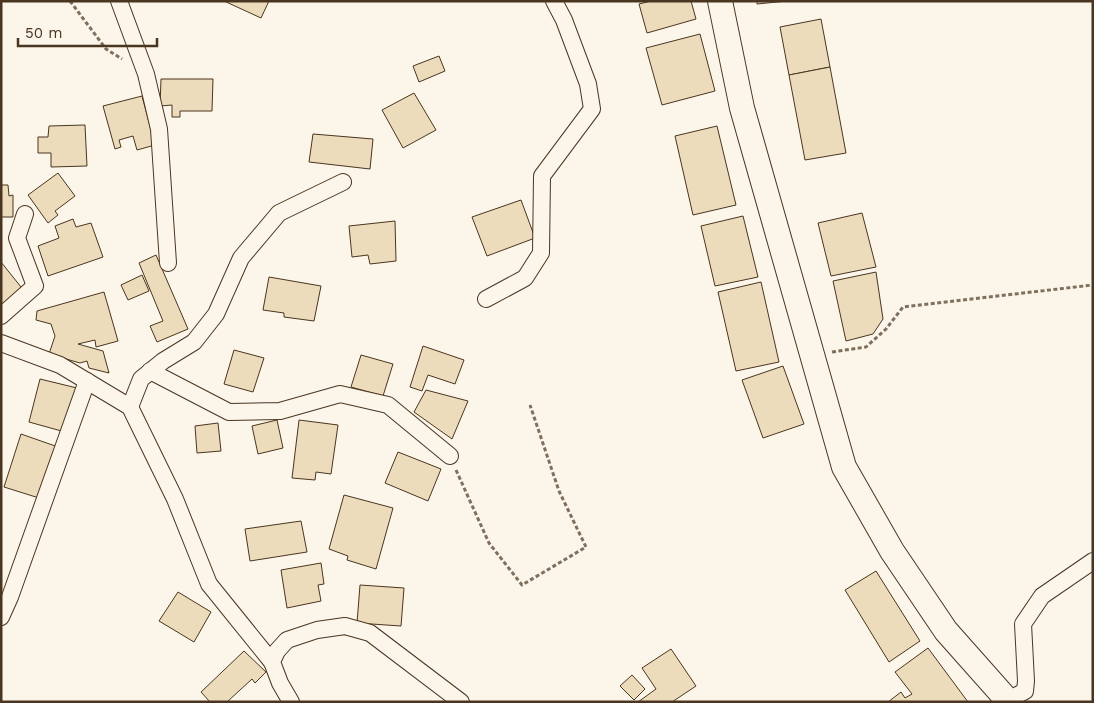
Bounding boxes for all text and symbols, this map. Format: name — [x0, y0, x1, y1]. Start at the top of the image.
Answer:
scale bar — [18, 15, 156, 47]
text: 50 m — [25, 24, 62, 42]

